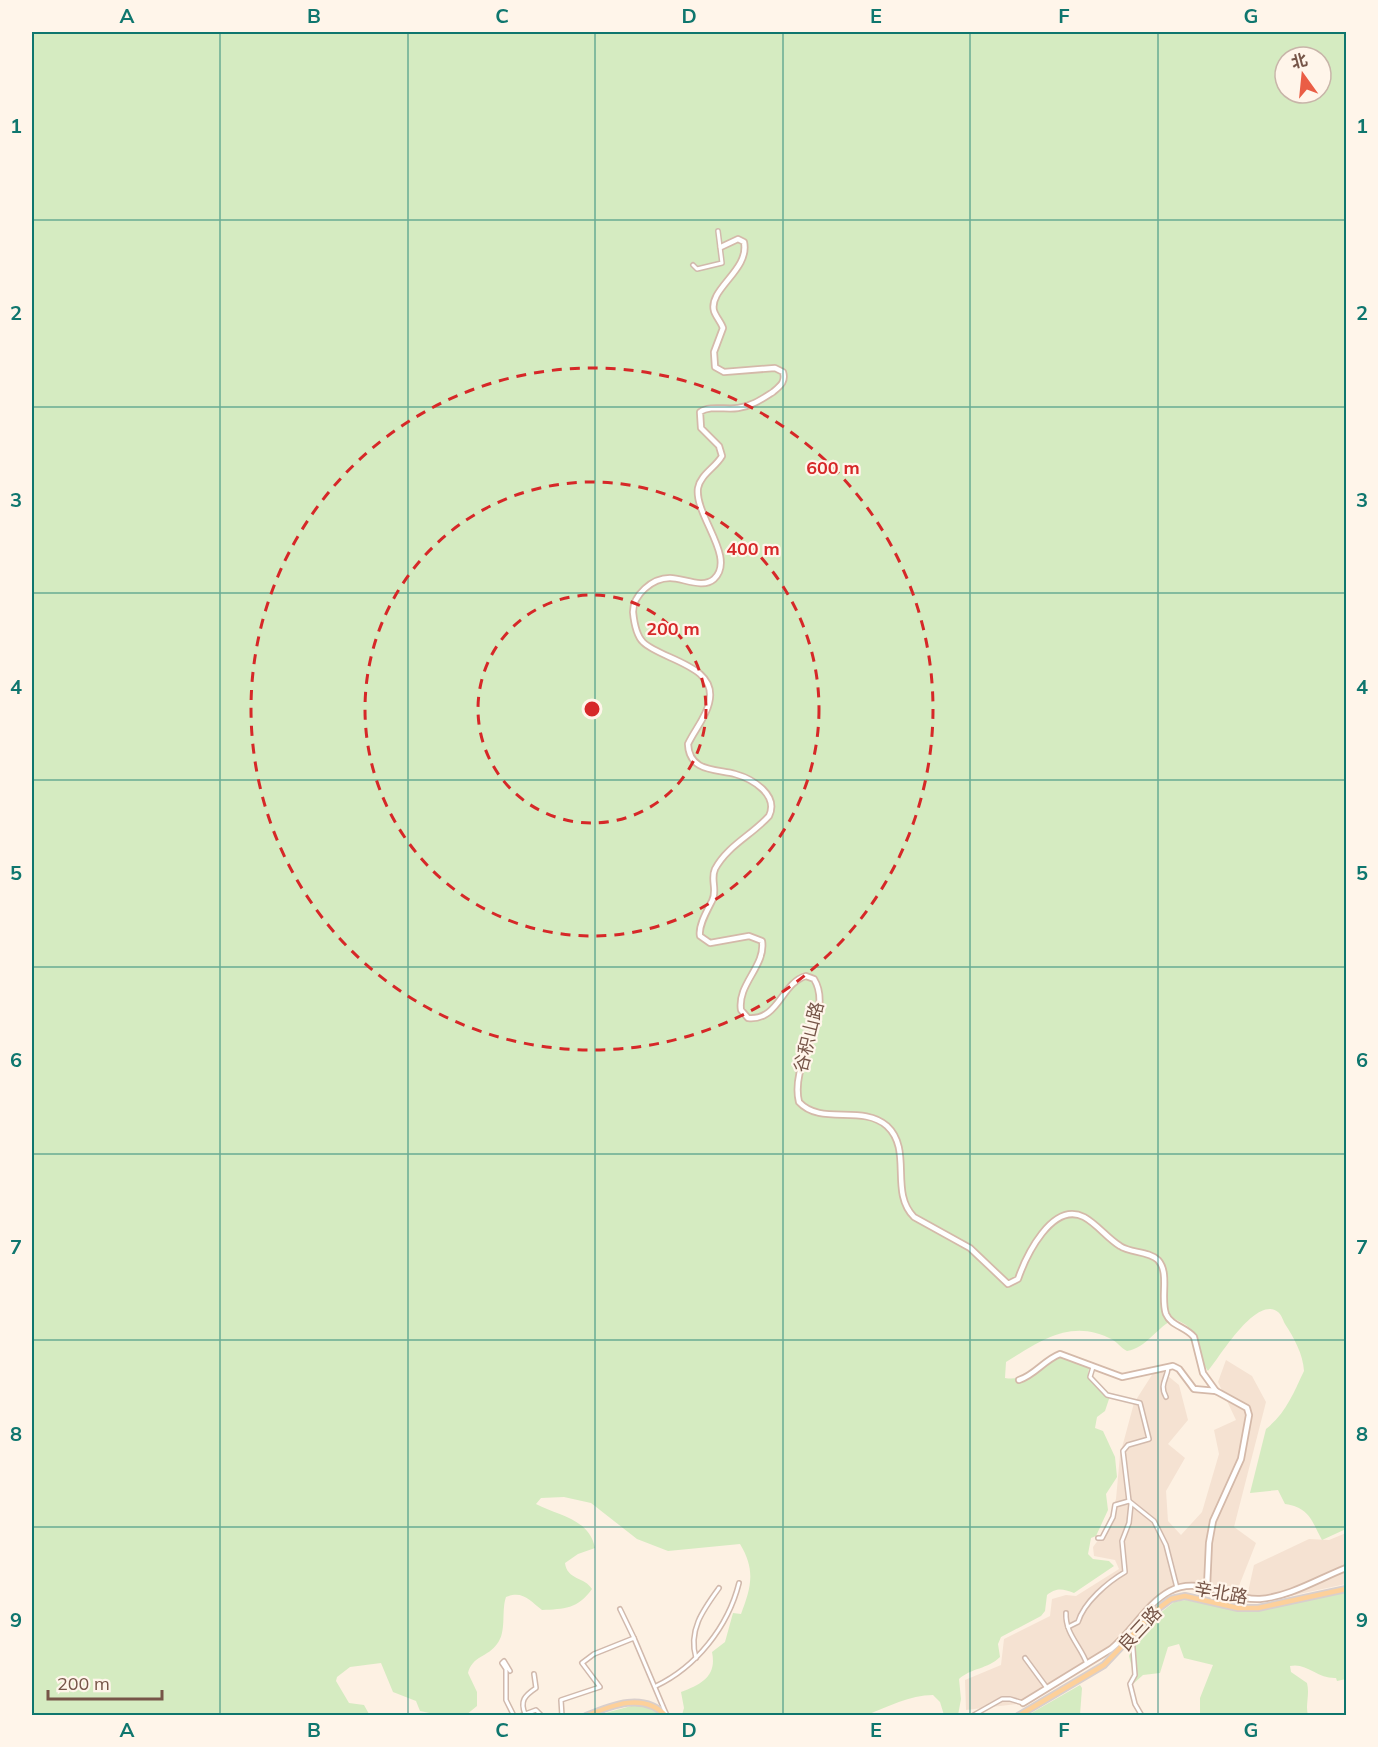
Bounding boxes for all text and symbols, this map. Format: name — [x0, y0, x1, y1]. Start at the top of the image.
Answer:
text: A — [120, 3, 135, 28]
text: B — [307, 3, 321, 28]
text: C — [495, 3, 509, 28]
text: D — [681, 3, 697, 28]
text: E — [870, 3, 882, 28]
text: F — [1058, 3, 1070, 28]
text: G — [1244, 3, 1258, 28]
north arrow — [1273, 45, 1333, 105]
text: 北 — [1289, 49, 1309, 72]
text: 1 — [10, 113, 22, 138]
text: 1 — [1356, 113, 1368, 138]
text: 2 — [10, 300, 22, 325]
text: 2 — [1356, 300, 1368, 325]
text: 600 m — [806, 456, 860, 479]
text: 3 — [10, 487, 22, 512]
text: 3 — [1356, 487, 1368, 512]
text: 400 m — [726, 537, 780, 560]
text: 200 m — [646, 617, 700, 640]
text: 4 — [10, 674, 22, 699]
text: 4 — [1356, 674, 1368, 699]
centre of rings — [582, 699, 602, 719]
text: 5 — [10, 860, 22, 885]
text: 5 — [1356, 860, 1368, 885]
street label: 谷积山路 — [789, 999, 828, 1075]
text: 6 — [10, 1047, 22, 1072]
text: 6 — [1356, 1047, 1368, 1072]
text: 7 — [10, 1234, 22, 1259]
text: 7 — [1356, 1234, 1368, 1259]
text: 8 — [10, 1421, 22, 1446]
text: 8 — [1356, 1421, 1368, 1446]
street label: 辛北路 — [1193, 1576, 1250, 1609]
street label: 良三路 — [1113, 1601, 1166, 1656]
text: 9 — [10, 1607, 22, 1632]
text: 9 — [1356, 1607, 1368, 1632]
scale bar — [48, 1663, 162, 1701]
text: 200 m — [57, 1672, 110, 1695]
text: A — [120, 1717, 135, 1742]
text: B — [307, 1717, 321, 1742]
text: C — [495, 1717, 509, 1742]
text: D — [681, 1717, 697, 1742]
text: E — [870, 1717, 882, 1742]
text: F — [1058, 1717, 1070, 1742]
text: G — [1244, 1717, 1258, 1742]

